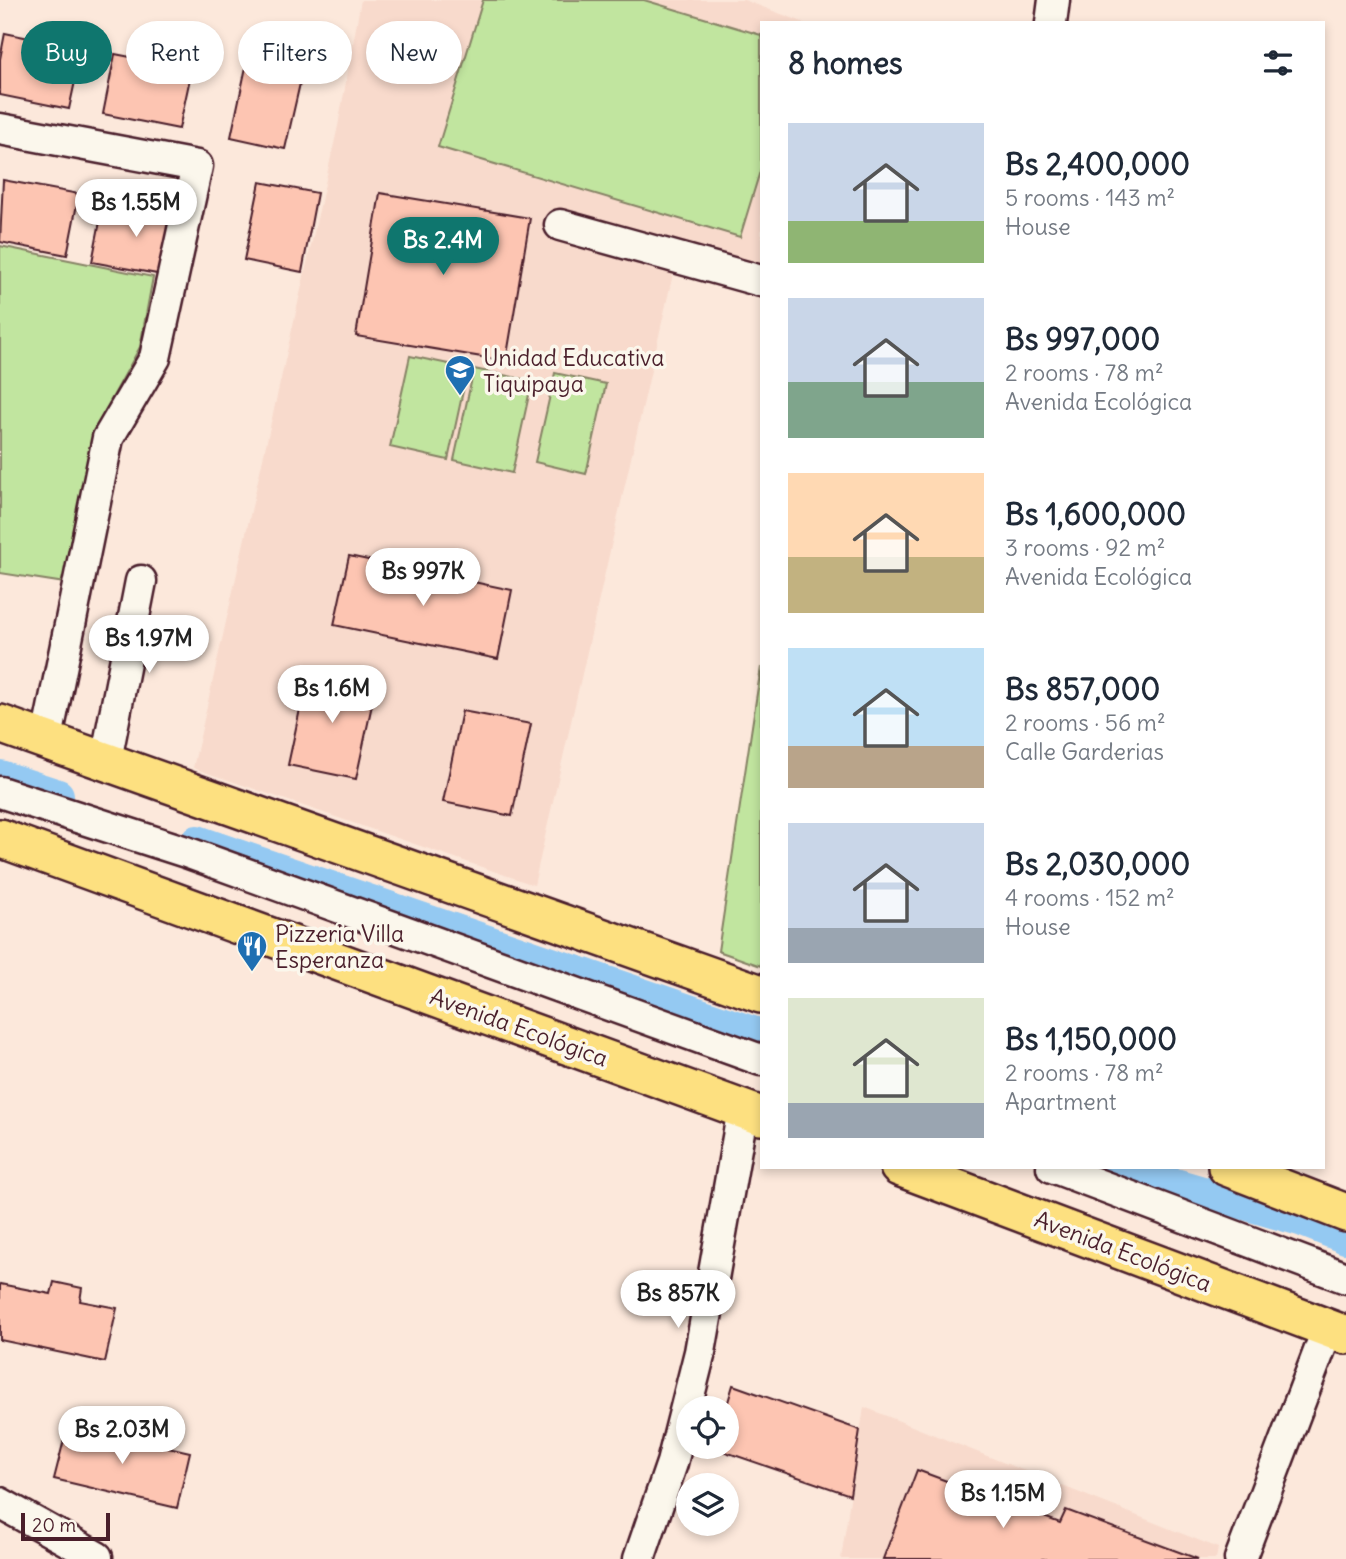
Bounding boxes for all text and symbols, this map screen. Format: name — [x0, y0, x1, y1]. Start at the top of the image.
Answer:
chip: Buy — [21, 21, 112, 84]
chip: Rent — [126, 21, 224, 84]
chip: Filters — [238, 21, 352, 84]
chip: New — [366, 21, 462, 84]
text: 8 homes — [788, 44, 903, 82]
icon: filters — [1259, 44, 1297, 82]
text: Bs 2,400,000 — [1005, 145, 1190, 183]
icon: home — [844, 151, 928, 235]
pin: Bs 1.55M — [64, 180, 208, 239]
text: 5 rooms · 143 m² — [1005, 183, 1175, 212]
text: Bs 1.55M — [91, 187, 181, 216]
text: House — [1005, 212, 1071, 241]
pin: Bs 2.4M — [378, 218, 508, 277]
text: Bs 2.4M — [403, 225, 483, 254]
text: Bs 997,000 — [1005, 320, 1160, 358]
icon: home — [844, 326, 928, 410]
place label: Unidad Educativa Tiquipaya — [483, 343, 664, 398]
school or university icon: Unidad Educativa Tiquipaya — [443, 353, 477, 397]
text: 2 rooms · 78 m² — [1005, 358, 1164, 387]
text: Avenida Ecológica — [1005, 387, 1192, 416]
text: Bs 1,600,000 — [1005, 495, 1186, 533]
icon: home — [844, 501, 928, 585]
text: 3 rooms · 92 m² — [1005, 533, 1165, 562]
pin: Bs 997K — [358, 548, 488, 608]
text: Bs 997K — [382, 556, 464, 585]
text: Avenida Ecológica — [1005, 562, 1192, 591]
pin: Bs 1.97M — [77, 616, 221, 675]
text: Bs 1.97M — [105, 623, 193, 652]
pin: Bs 1.6M — [267, 666, 397, 725]
text: Bs 857,000 — [1005, 670, 1160, 708]
text: Bs 1.6M — [294, 673, 370, 702]
icon: home — [844, 676, 928, 760]
text: 2 rooms · 56 m² — [1005, 708, 1166, 737]
text: Calle Garderias — [1005, 737, 1164, 766]
text: Bs 2,030,000 — [1005, 845, 1190, 883]
icon: home — [844, 851, 928, 935]
text: 4 rooms · 152 m² — [1005, 883, 1175, 912]
text: House — [1005, 912, 1071, 941]
place label: Pizzeria Villa Esperanza — [275, 919, 404, 974]
restaurant icon: Pizzeria Villa Esperanza — [235, 929, 269, 973]
street label: Avenida Ecológica — [426, 981, 612, 1073]
text: Bs 1,150,000 — [1005, 1020, 1177, 1058]
icon: home — [844, 1026, 928, 1110]
text: 2 rooms · 78 m² — [1005, 1058, 1164, 1087]
text: Apartment — [1005, 1087, 1117, 1116]
street label: Avenida Ecológica — [1030, 1204, 1216, 1298]
pin: Bs 857K — [613, 1270, 743, 1330]
text: Bs 857K — [637, 1278, 719, 1307]
map controls — [676, 1396, 739, 1536]
button: locate — [676, 1396, 739, 1459]
pin: Bs 2.03M — [50, 1406, 194, 1466]
text: Bs 2.03M — [74, 1414, 170, 1443]
pin: Bs 1.15M — [931, 1470, 1075, 1530]
button: layers — [676, 1473, 739, 1536]
text: Bs 1.15M — [960, 1478, 1046, 1507]
scale bar — [21, 1510, 110, 1542]
text: 20 m — [32, 1513, 76, 1537]

